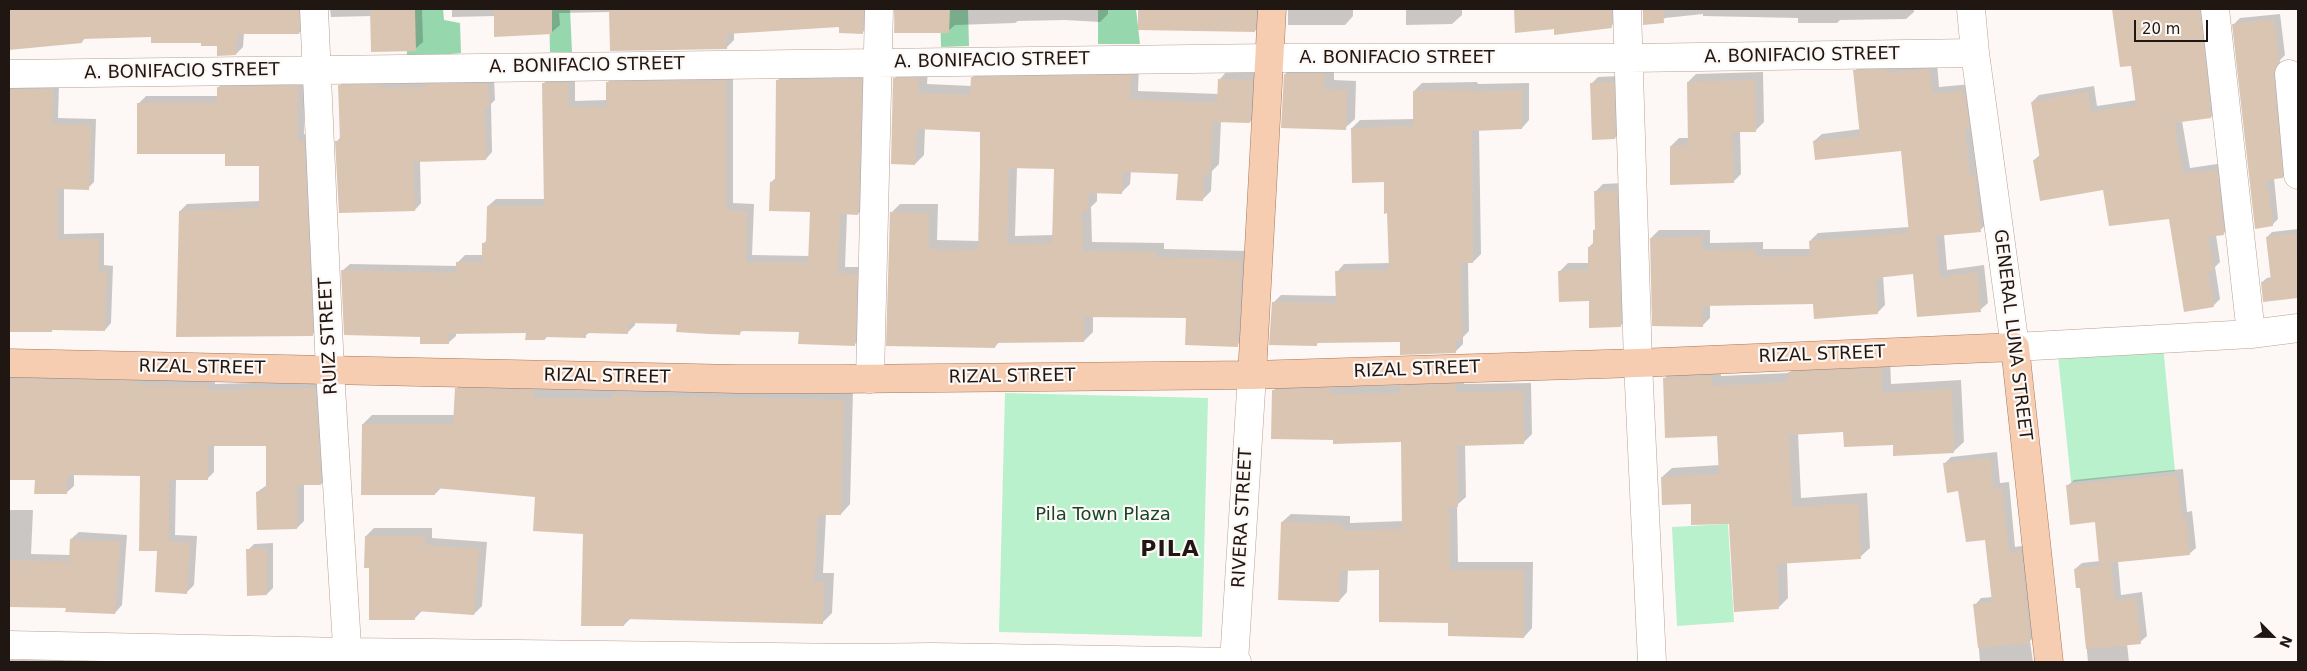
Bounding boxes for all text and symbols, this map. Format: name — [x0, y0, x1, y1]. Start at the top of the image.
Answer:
scale bar — [2137, 10, 2211, 42]
text: 20 m — [2142, 20, 2180, 38]
street label: A. BONIFACIO STREET — [1704, 43, 1900, 69]
street label: A. BONIFACIO STREET — [1299, 47, 1495, 69]
street label: A. BONIFACIO STREET — [894, 48, 1090, 74]
street label: A. BONIFACIO STREET — [489, 53, 685, 79]
street label: A. BONIFACIO STREET — [84, 59, 280, 85]
street label: GENERAL LUNA STREET — [1988, 228, 2036, 442]
street label: RUIZ STREET — [315, 277, 343, 395]
street label: RIZAL STREET — [1758, 342, 1886, 368]
street label: RIZAL STREET — [138, 356, 266, 380]
street label: RIZAL STREET — [1353, 357, 1481, 383]
street label: RIZAL STREET — [543, 365, 671, 389]
street label: RIZAL STREET — [948, 365, 1076, 389]
street label: RIVERA STREET — [1229, 448, 1257, 588]
park label: Pila Town Plaza — [1035, 504, 1171, 526]
district label: PILA — [1140, 537, 1200, 563]
north arrow — [2247, 611, 2297, 661]
text: N — [2276, 633, 2295, 650]

